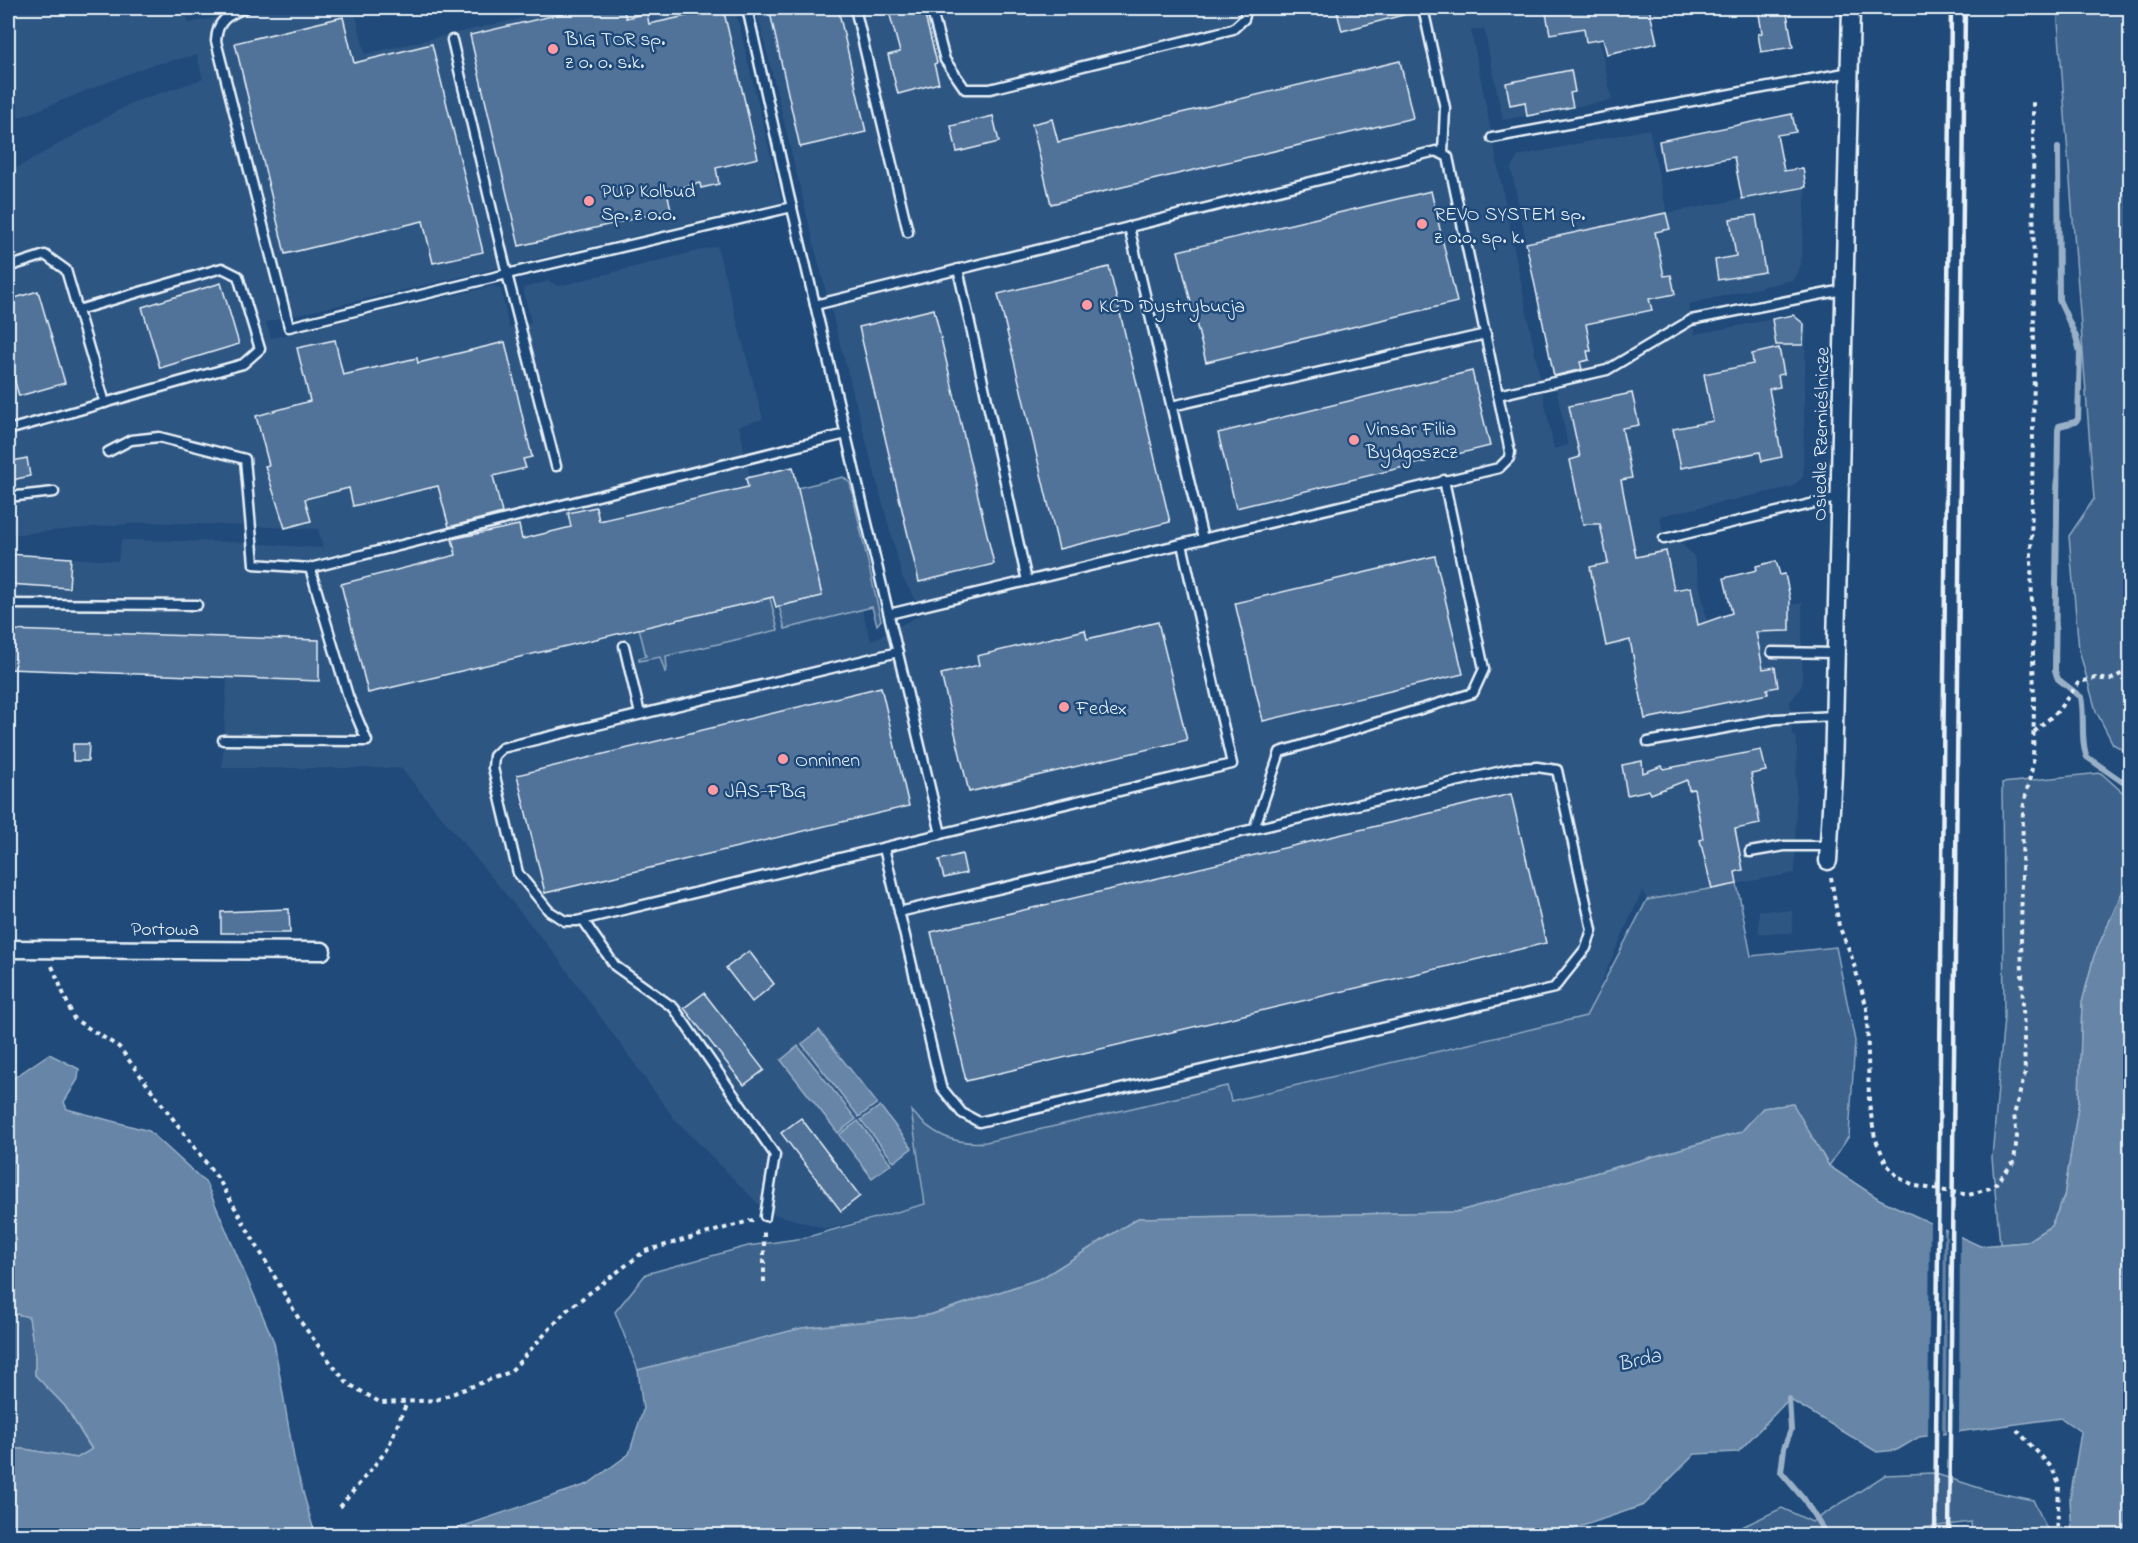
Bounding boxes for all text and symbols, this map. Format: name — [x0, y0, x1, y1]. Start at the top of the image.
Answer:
place label: BIG TOR sp. z o. o. s.k. — [564, 26, 665, 78]
marker: BIG TOR sp. z o. o. s.k. — [546, 42, 560, 56]
place label: PUP Kolbud Sp. z o.o. — [601, 178, 695, 230]
marker: PUP Kolbud Sp. z o.o. — [582, 194, 596, 208]
place label: REVO SYSTEM sp. z o.o. sp. k. — [1434, 201, 1585, 253]
marker: REVO SYSTEM sp. z o.o. sp. k. — [1415, 217, 1429, 231]
place label: KCD Dystrybucja — [1099, 293, 1245, 322]
marker: KCD Dystrybucja — [1080, 298, 1094, 312]
street label: Osiedle Rzemieślnicze — [1806, 347, 1839, 521]
place label: Vinsar Filia Bydgoszcz — [1365, 416, 1458, 469]
marker: Vinsar Filia Bydgoszcz — [1347, 433, 1361, 447]
place label: Fedex — [1075, 695, 1127, 724]
marker: Fedex — [1057, 700, 1071, 714]
place label: Onninen — [795, 747, 860, 776]
marker: Onninen — [776, 752, 790, 766]
place label: JAS-FBG — [725, 778, 806, 807]
marker: JAS-FBG — [706, 783, 720, 797]
street label: Portowa — [131, 916, 199, 945]
water label: Brda — [1615, 1341, 1665, 1380]

